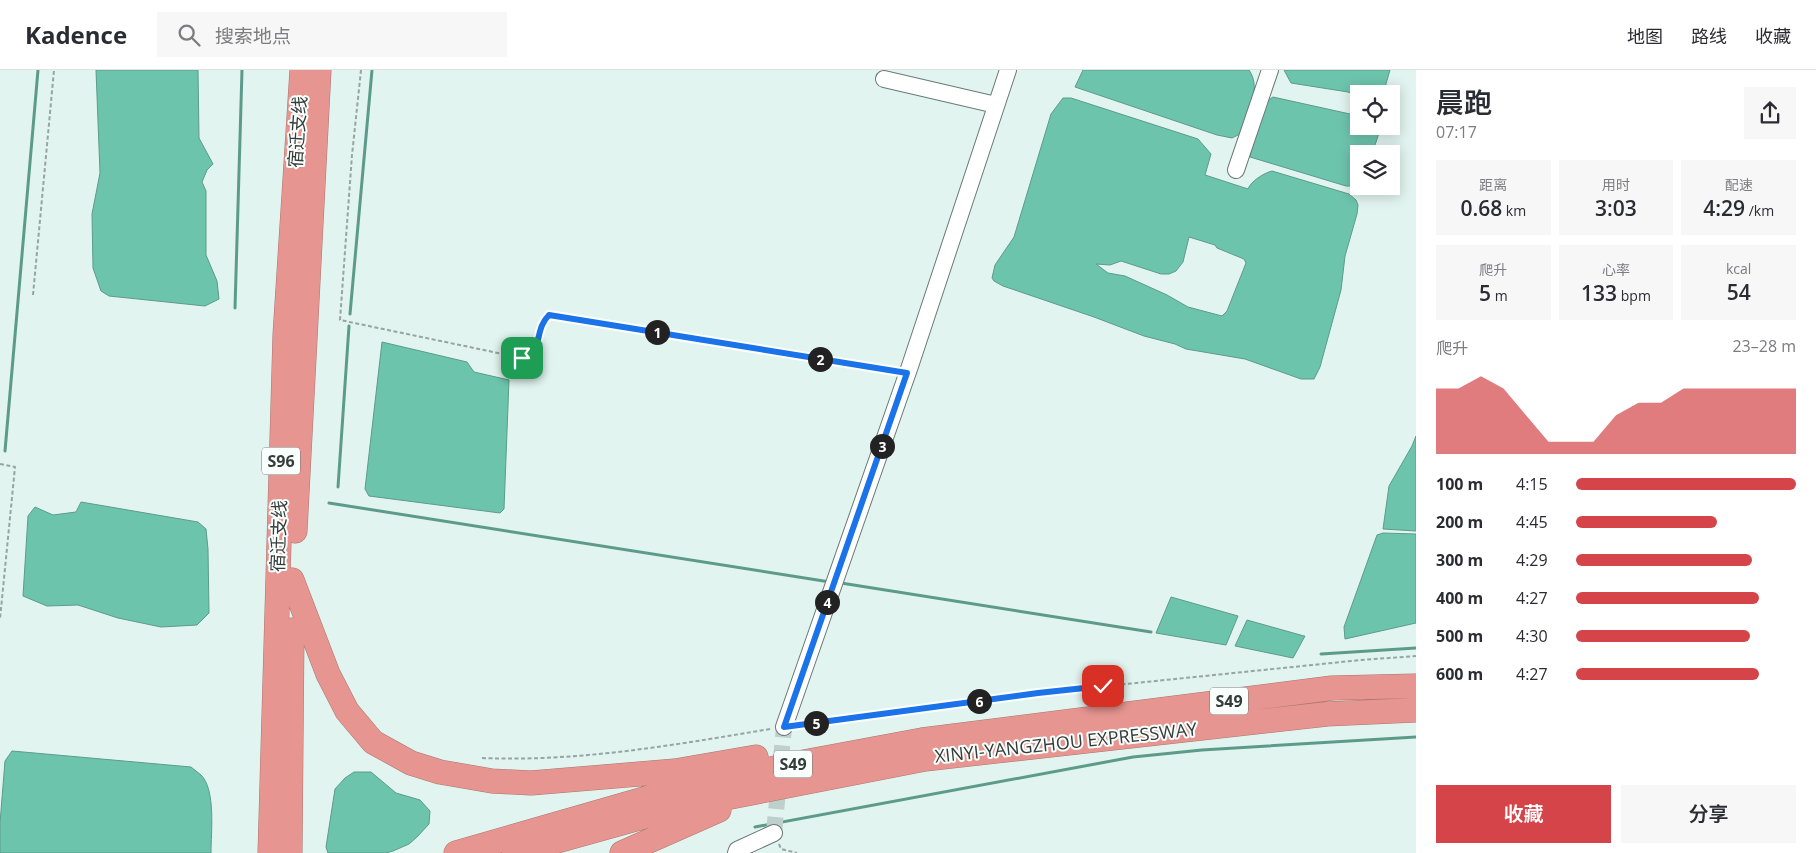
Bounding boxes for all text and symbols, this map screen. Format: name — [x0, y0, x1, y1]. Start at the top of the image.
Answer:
search box — [157, 12, 507, 57]
text: Kadence — [25, 18, 127, 51]
icon: search — [175, 21, 203, 49]
text: 搜索地点 — [215, 23, 291, 49]
text: 地图 — [1627, 24, 1663, 48]
text: 路线 — [1691, 24, 1727, 48]
text: 收藏 — [1755, 24, 1791, 48]
text: 晨跑 — [1436, 83, 1492, 121]
map controls — [1350, 85, 1400, 195]
button: locate — [1350, 85, 1400, 135]
button: share — [1744, 87, 1796, 139]
street label: 宿迁支线 — [283, 95, 311, 169]
text: 07:17 — [1436, 121, 1477, 143]
button: layers — [1350, 145, 1400, 195]
text: 距离 — [1479, 175, 1507, 194]
text: 用时 — [1602, 175, 1630, 194]
text: 配速 — [1725, 175, 1753, 194]
text: 0.68 — [1460, 194, 1502, 222]
text: 3:03 — [1595, 194, 1637, 222]
text: 4:29 — [1703, 194, 1745, 222]
text: km — [1502, 201, 1526, 220]
text: /km — [1745, 201, 1774, 220]
text: kcal — [1726, 259, 1751, 278]
text: 爬升 — [1479, 260, 1507, 279]
text: 心率 — [1602, 260, 1630, 279]
text: 54 — [1727, 278, 1751, 306]
text: 5 — [1479, 279, 1491, 307]
text: 133 — [1581, 279, 1617, 307]
text: m — [1491, 286, 1508, 305]
text: bpm — [1617, 286, 1651, 305]
pin: 1 — [644, 320, 670, 344]
text: 1 — [653, 323, 662, 342]
text: 23–28 m — [1732, 335, 1796, 357]
pin — [501, 337, 543, 379]
text: 爬升 — [1436, 337, 1468, 359]
icon: arrive — [508, 344, 536, 372]
pin: 2 — [808, 346, 832, 372]
text: 2 — [816, 350, 825, 369]
pin: 3 — [870, 434, 894, 458]
text: 3 — [878, 437, 887, 456]
road number: S96 — [262, 448, 300, 474]
text: 100 m — [1436, 473, 1483, 495]
text: 4:15 — [1516, 473, 1548, 495]
street label: 宿迁支线 — [265, 500, 291, 572]
text: 200 m — [1436, 511, 1483, 533]
text: 4:45 — [1516, 511, 1548, 533]
text: 300 m — [1436, 549, 1483, 571]
text: 4:29 — [1516, 549, 1548, 571]
text: 400 m — [1436, 587, 1483, 609]
text: 4:27 — [1516, 587, 1548, 609]
pin: 4 — [814, 590, 840, 614]
text: 4 — [823, 593, 832, 612]
text: 500 m — [1436, 625, 1483, 647]
text: 4:30 — [1516, 625, 1548, 647]
text: 600 m — [1436, 663, 1483, 685]
text: 4:27 — [1516, 663, 1548, 685]
pin — [1082, 665, 1124, 707]
icon: check — [1089, 672, 1117, 700]
pin: 6 — [966, 688, 992, 714]
road number: S49 — [1210, 688, 1248, 714]
text: 6 — [975, 692, 984, 711]
pin: 5 — [804, 710, 828, 736]
text: 5 — [812, 714, 821, 733]
street label: XINYI-YANGZHOU EXPRESSWAY — [934, 716, 1199, 768]
road number: S49 — [774, 751, 812, 778]
button: 收藏 — [1436, 785, 1611, 843]
button: 分享 — [1621, 785, 1796, 843]

